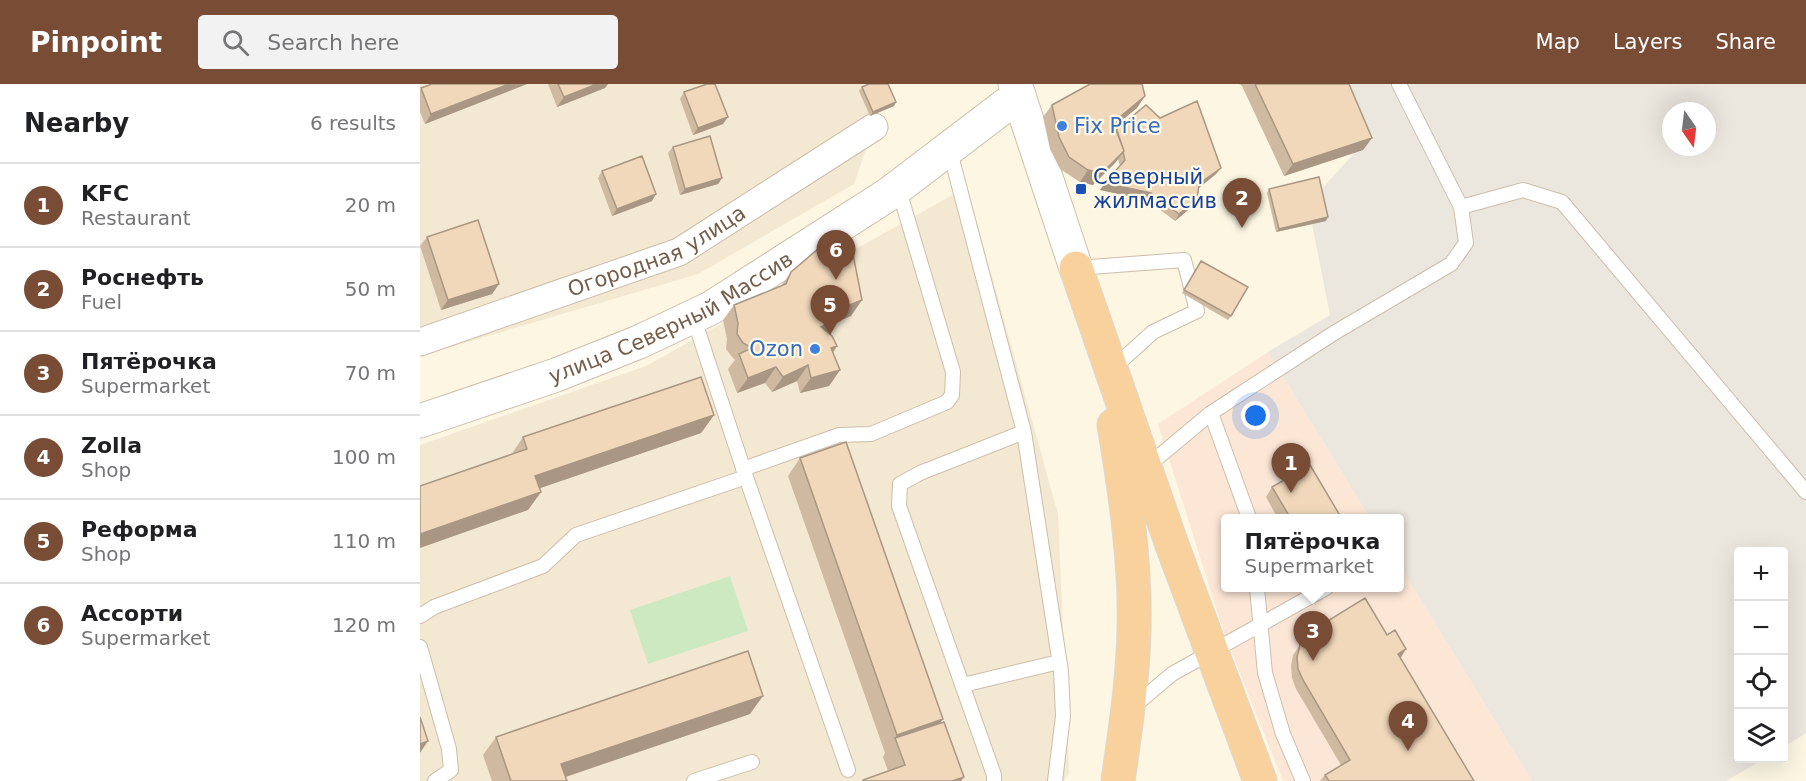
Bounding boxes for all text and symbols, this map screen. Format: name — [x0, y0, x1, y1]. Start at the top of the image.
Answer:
search box — [198, 15, 618, 69]
text: Pinpoint — [30, 26, 162, 59]
icon: search — [219, 26, 252, 59]
text: Search here — [267, 30, 399, 55]
text: Map — [1536, 30, 1580, 54]
text: Layers — [1613, 30, 1682, 54]
text: Share — [1715, 30, 1776, 54]
north arrow — [1662, 102, 1716, 156]
text: Nearby — [24, 108, 129, 138]
text: 6 results — [310, 111, 396, 135]
place label: Fix Price — [1074, 114, 1161, 138]
marker: Fix Price — [1055, 119, 1069, 133]
place label: Северный жилмассив — [1093, 165, 1217, 213]
pin: 2 — [1222, 178, 1262, 228]
text: KFC — [81, 181, 129, 206]
marker: Северный жилмассив — [1074, 182, 1088, 196]
text: 1 — [37, 193, 50, 217]
text: 20 m — [345, 193, 396, 217]
street label: Огородная улица — [564, 200, 750, 302]
text: Restaurant — [81, 206, 191, 230]
pin: 6 — [816, 230, 856, 280]
street label: улица Северный Массив — [546, 247, 797, 389]
text: Роснефть — [81, 265, 204, 290]
text: 2 — [37, 277, 50, 301]
text: 50 m — [345, 277, 396, 301]
pin: 5 — [810, 286, 850, 335]
text: Fuel — [81, 290, 122, 314]
place label: Ozon — [749, 337, 803, 361]
marker: Ozon — [808, 342, 822, 356]
text: Пятёрочка — [81, 349, 217, 374]
text: 3 — [37, 361, 50, 385]
text: 70 m — [345, 361, 396, 385]
text: Supermarket — [81, 374, 210, 398]
your location — [1241, 401, 1270, 430]
text: Zolla — [81, 433, 142, 458]
pin: 1 — [1272, 444, 1310, 493]
text: 4 — [37, 445, 50, 469]
text: 100 m — [332, 445, 396, 469]
text: Shop — [81, 458, 131, 482]
popup — [1221, 514, 1404, 592]
text: Реформа — [81, 517, 198, 542]
text: 5 — [37, 529, 50, 553]
text: 110 m — [332, 529, 396, 553]
text: Пятёрочка — [1245, 529, 1380, 554]
text: Shop — [81, 542, 131, 566]
map controls — [1734, 547, 1788, 763]
button: + — [1734, 547, 1788, 601]
text: Supermarket — [1245, 554, 1374, 578]
text: Ассорти — [81, 601, 183, 626]
button: − — [1734, 601, 1788, 655]
pin: 3 — [1294, 612, 1332, 661]
text: 6 — [37, 613, 50, 637]
text: 120 m — [332, 613, 396, 637]
text: Supermarket — [81, 626, 210, 650]
button: locate — [1734, 655, 1788, 709]
pin: 4 — [1388, 702, 1428, 751]
button: layers — [1734, 709, 1788, 763]

